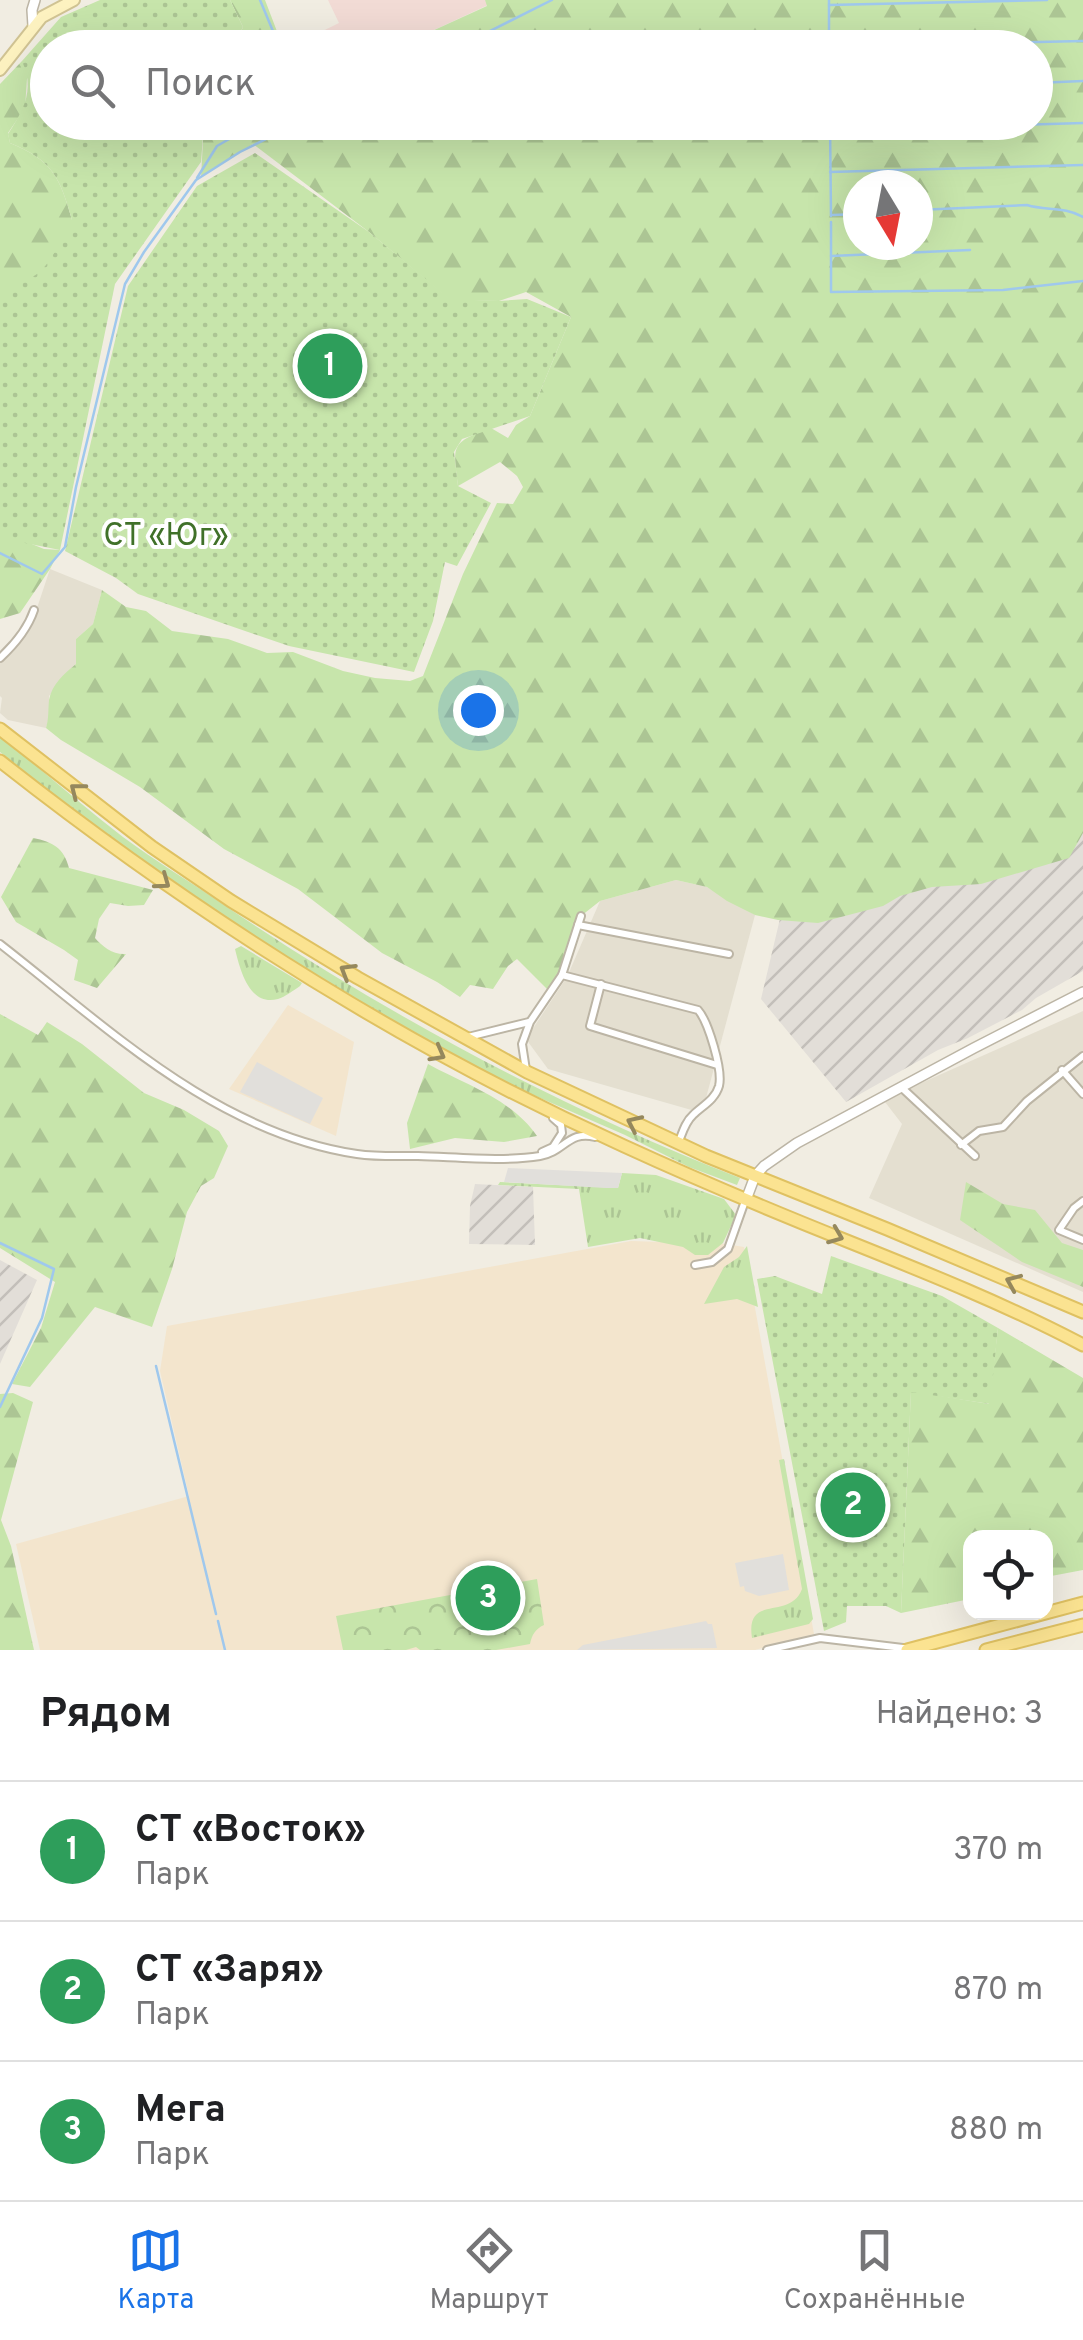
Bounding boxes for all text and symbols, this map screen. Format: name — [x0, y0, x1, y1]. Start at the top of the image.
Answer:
search box — [30, 30, 1053, 140]
icon: search — [65, 58, 120, 113]
text: Поиск — [145, 61, 256, 110]
north arrow — [843, 170, 933, 260]
pin: 1 — [298, 328, 362, 404]
park label: СТ «Юг» — [103, 517, 229, 557]
your location — [453, 685, 504, 736]
one-way arrow — [70, 784, 88, 802]
one-way arrow — [151, 870, 170, 888]
one-way arrow — [340, 964, 358, 983]
one-way arrow — [427, 1042, 445, 1062]
one-way arrow — [626, 1116, 644, 1136]
one-way arrow — [826, 1225, 844, 1245]
one-way arrow — [1005, 1274, 1023, 1294]
pin: 2 — [820, 1468, 886, 1542]
map controls — [963, 1530, 1053, 1620]
button: locate — [963, 1530, 1053, 1620]
pin: 3 — [456, 1560, 520, 1636]
text: Рядом — [40, 1689, 172, 1742]
text: Найдено: 3 — [876, 1695, 1043, 1735]
text: СТ «Восток» — [135, 1807, 366, 1856]
text: 1 — [66, 1831, 79, 1871]
text: 370 m — [953, 1831, 1043, 1871]
text: Парк — [135, 1856, 210, 1896]
text: СТ «Заря» — [135, 1947, 324, 1996]
text: 2 — [63, 1971, 82, 2011]
text: 870 m — [953, 1971, 1043, 2011]
text: Парк — [135, 1996, 210, 2036]
text: Мега — [135, 2087, 226, 2136]
text: 3 — [63, 2111, 82, 2151]
text: 880 m — [949, 2111, 1043, 2151]
text: Парк — [135, 2136, 210, 2176]
tab: Карта — [118, 2223, 194, 2319]
tab: Маршрут — [429, 2223, 549, 2319]
tab: Сохранённые — [784, 2223, 965, 2319]

